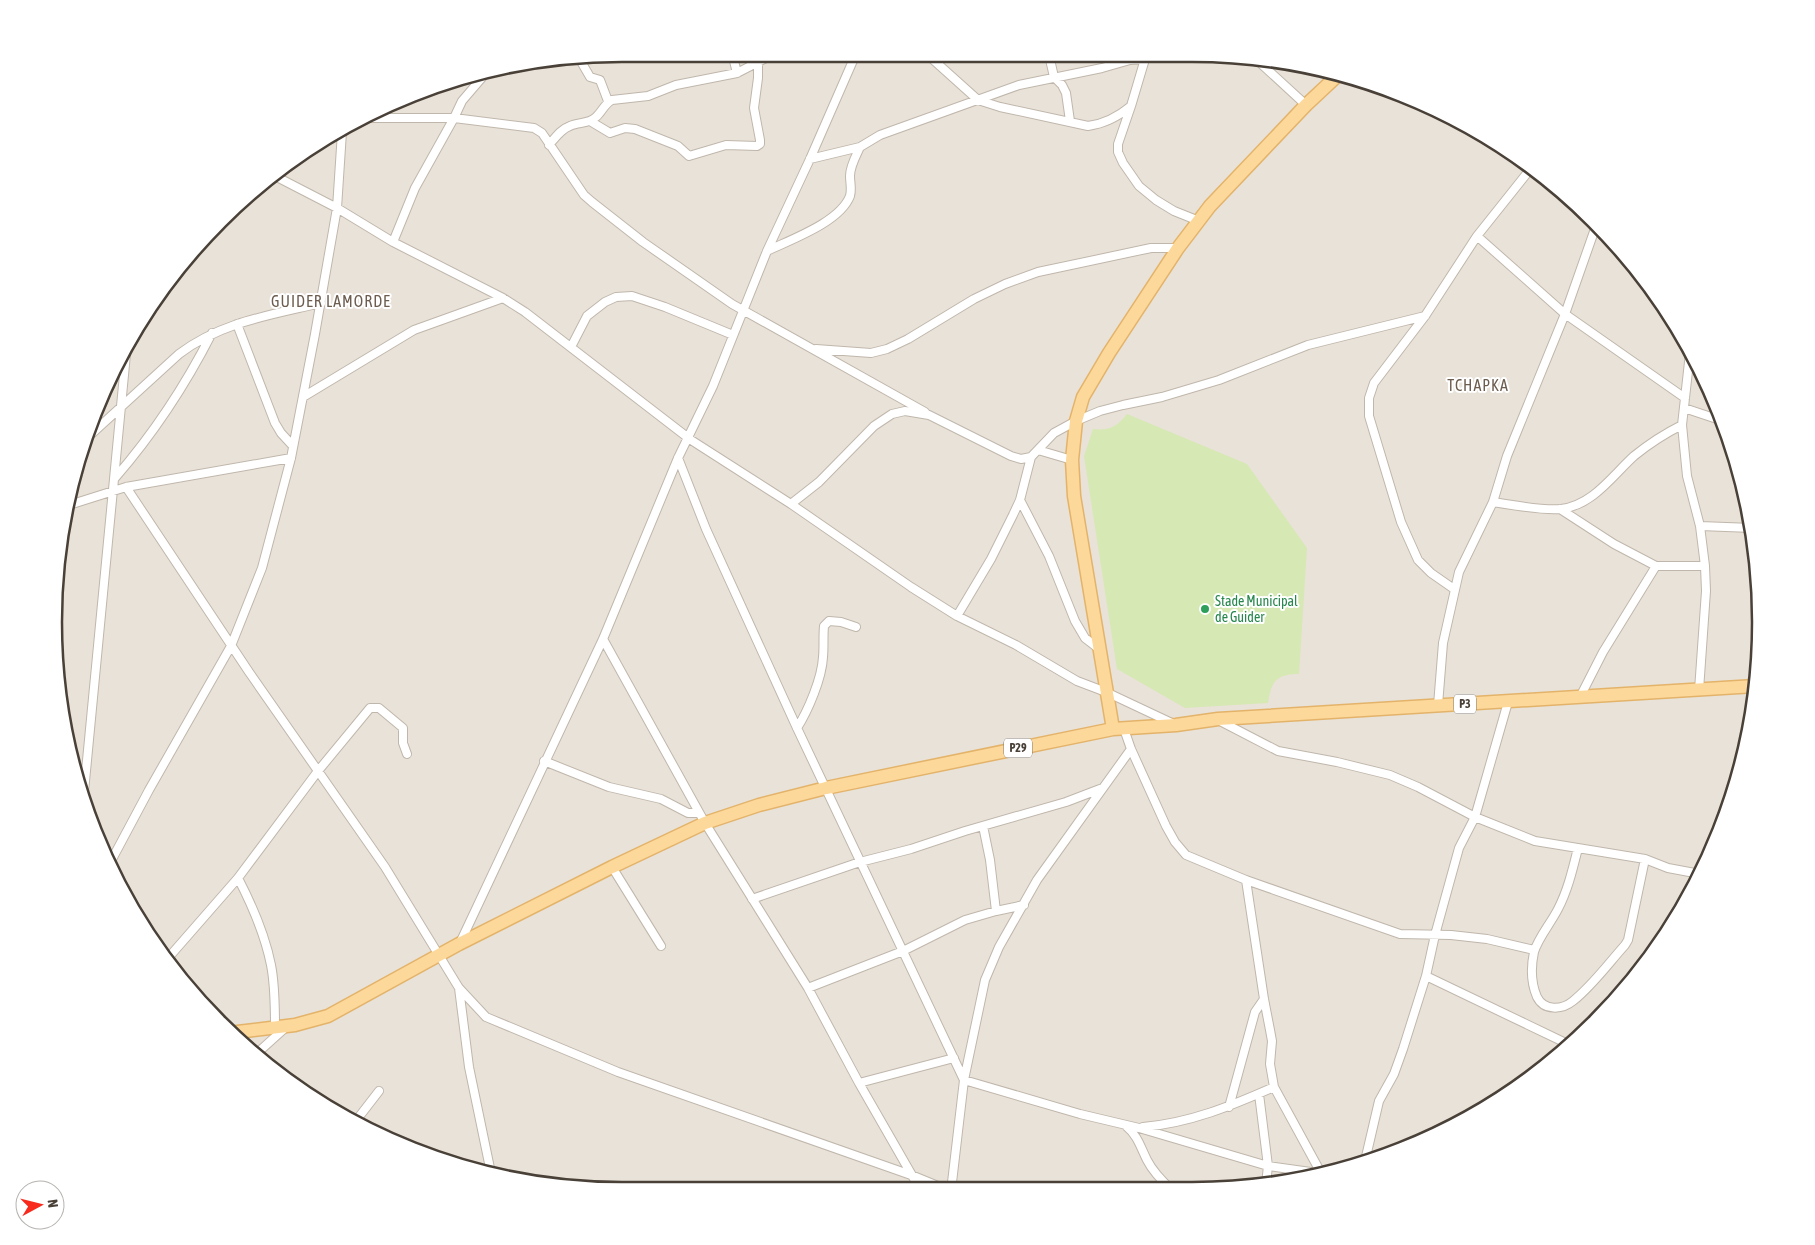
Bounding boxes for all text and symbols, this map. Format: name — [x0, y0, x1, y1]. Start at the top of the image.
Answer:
district label: GUIDER LAMORDE — [271, 292, 391, 310]
district label: TCHAPKA — [1447, 376, 1509, 394]
place label: Stade Municipal de Guider — [1215, 593, 1298, 625]
marker: Stade Municipal de Guider — [1199, 603, 1211, 615]
road number: P3 — [1454, 694, 1476, 714]
road number: P29 — [1004, 738, 1032, 758]
north arrow — [15, 1180, 65, 1230]
text: N — [44, 1198, 61, 1208]

